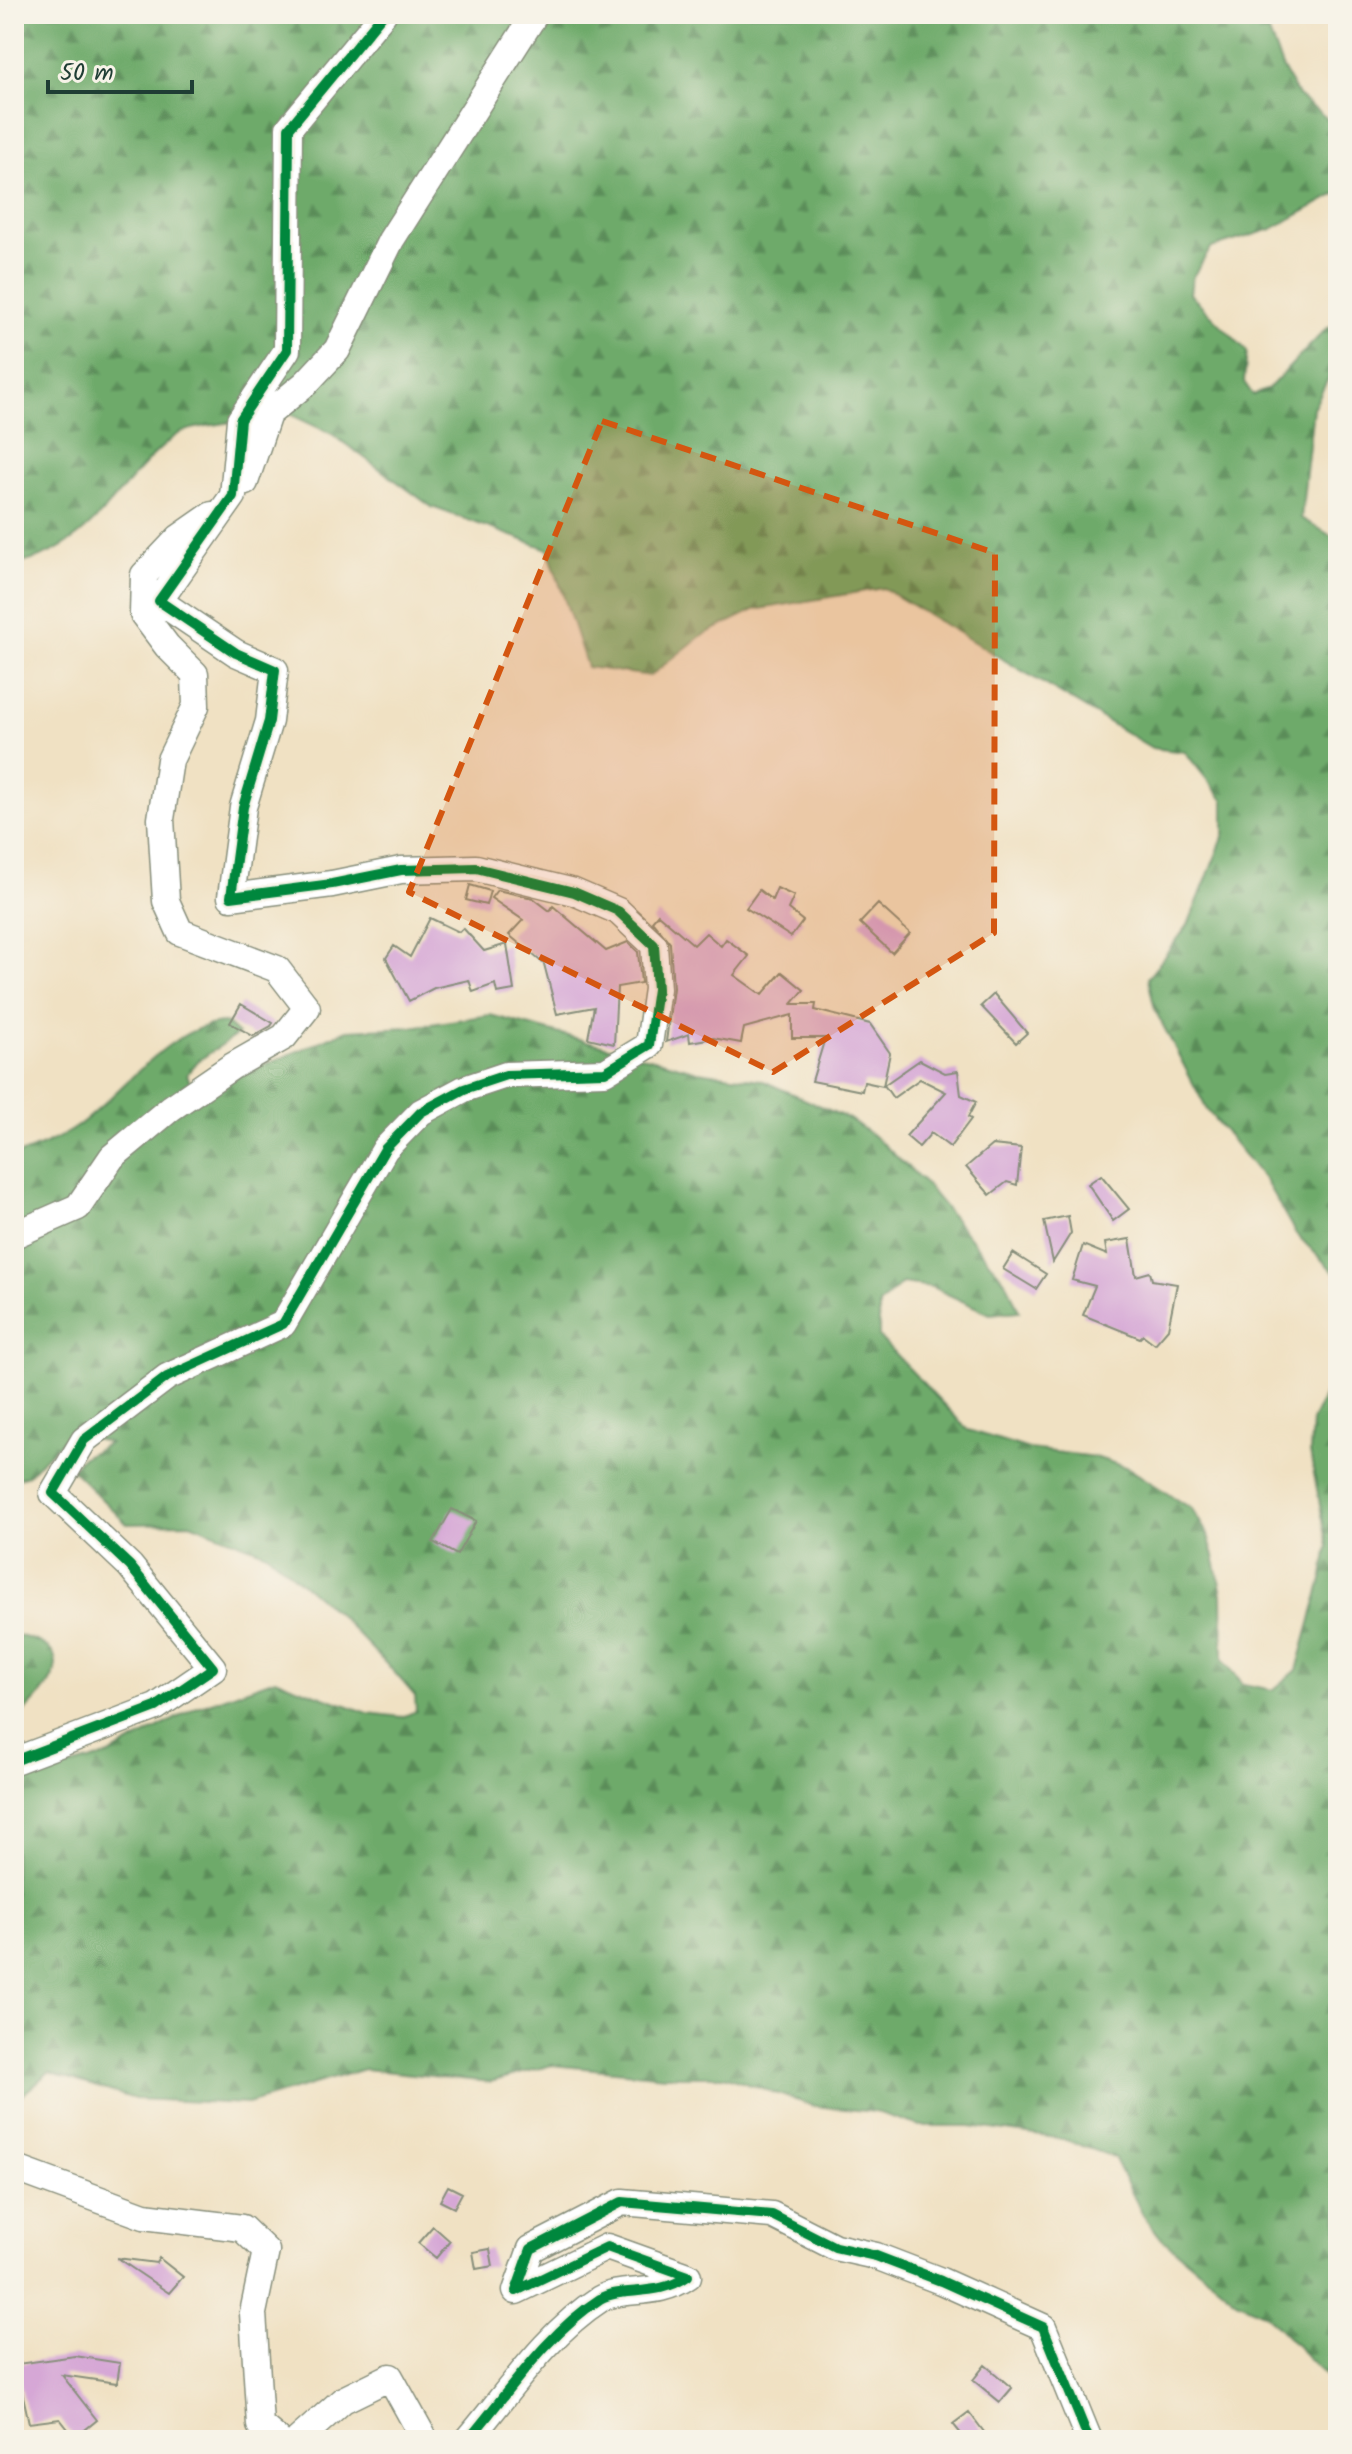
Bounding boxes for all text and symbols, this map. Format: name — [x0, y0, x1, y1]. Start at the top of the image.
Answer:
scale bar — [48, 44, 192, 94]
text: 50 m — [60, 54, 114, 93]

